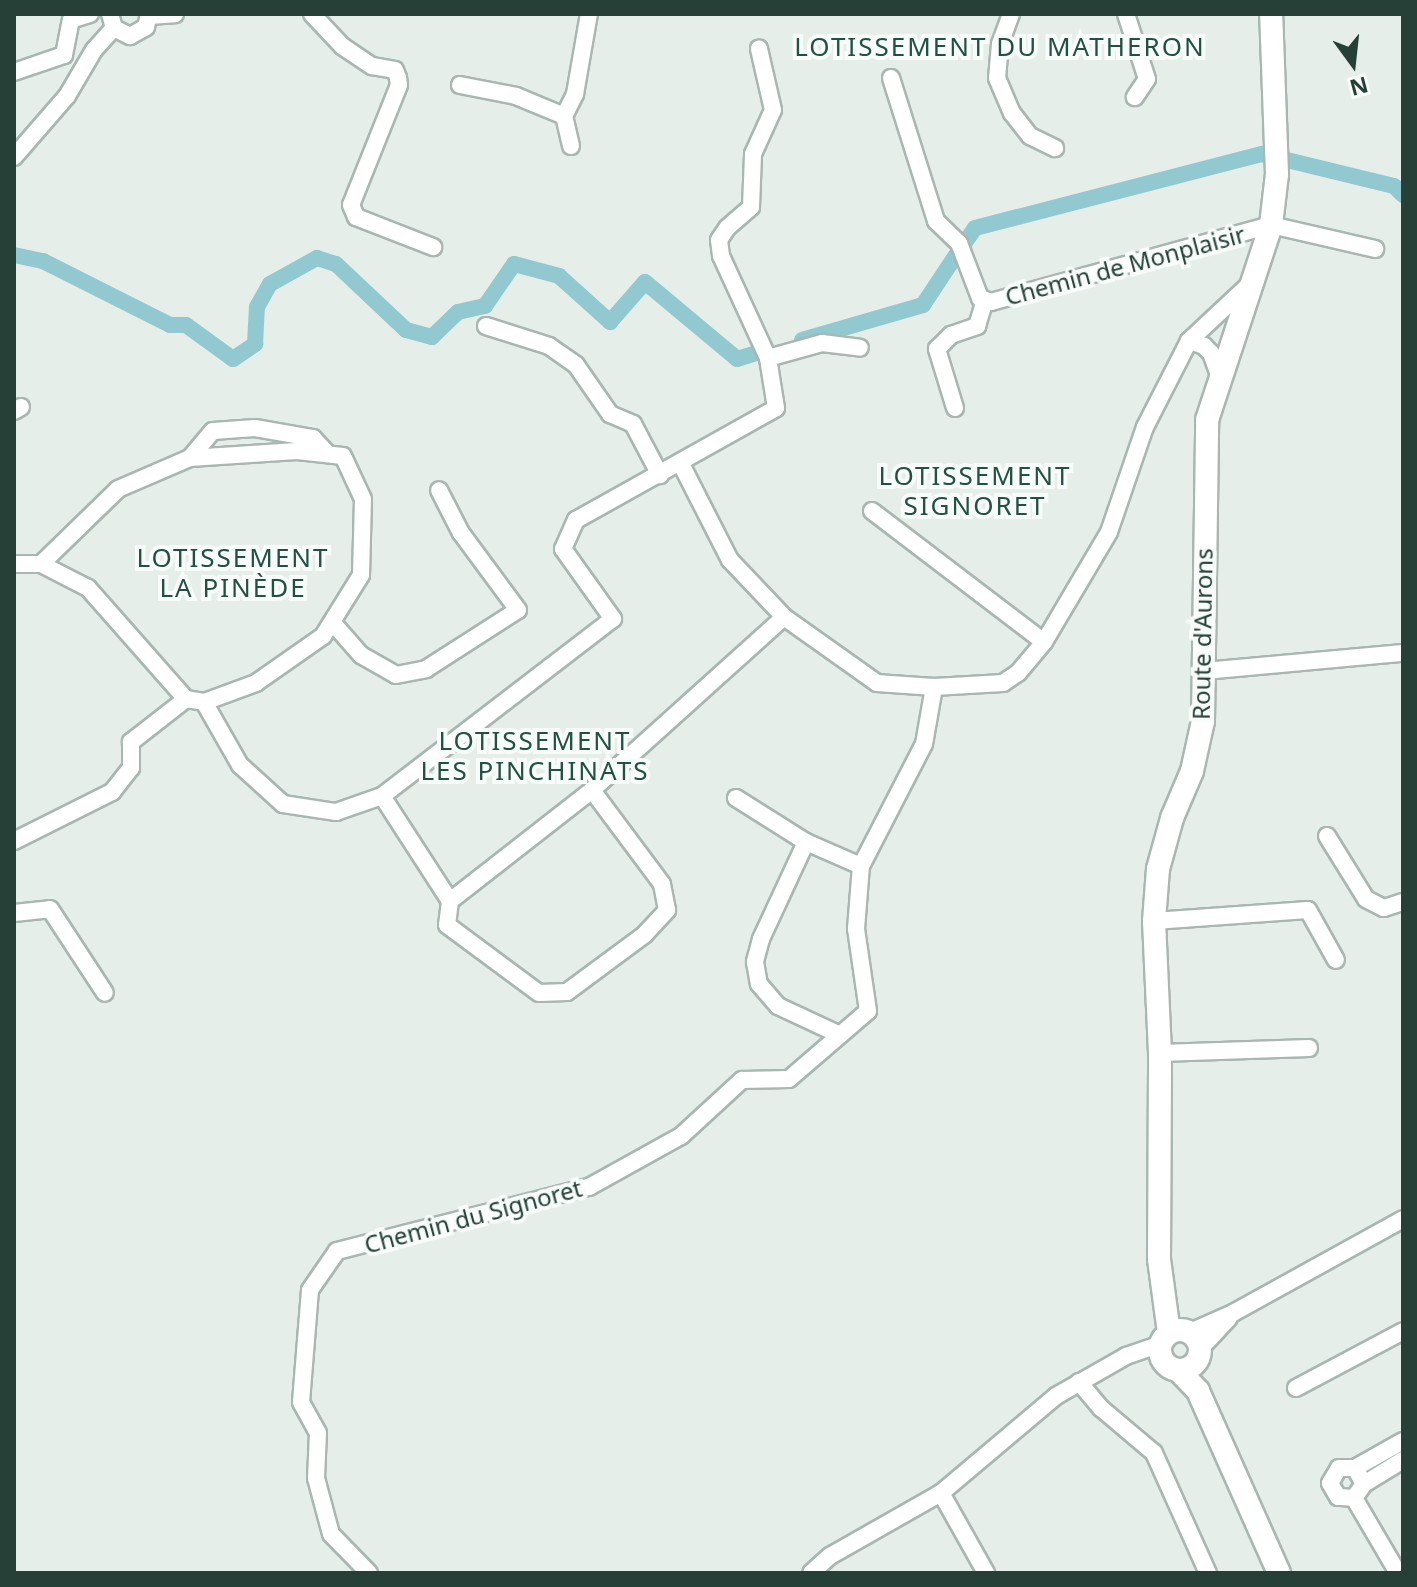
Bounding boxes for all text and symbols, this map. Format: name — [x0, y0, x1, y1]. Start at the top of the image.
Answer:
north arrow — [1313, 24, 1393, 104]
district label: LOTISSEMENT DU MATHERON — [794, 31, 1206, 63]
text: N — [1347, 70, 1372, 104]
street label: Chemin de Monplaisir — [1002, 219, 1248, 311]
district label: LOTISSEMENT SIGNORET — [878, 460, 1072, 522]
district label: LOTISSEMENT LA PINÈDE — [136, 542, 330, 604]
street label: Route d'Aurons — [1186, 548, 1218, 720]
district label: LOTISSEMENT LES PINCHINATS — [420, 725, 650, 786]
street label: Chemin du Signoret — [361, 1173, 585, 1259]

